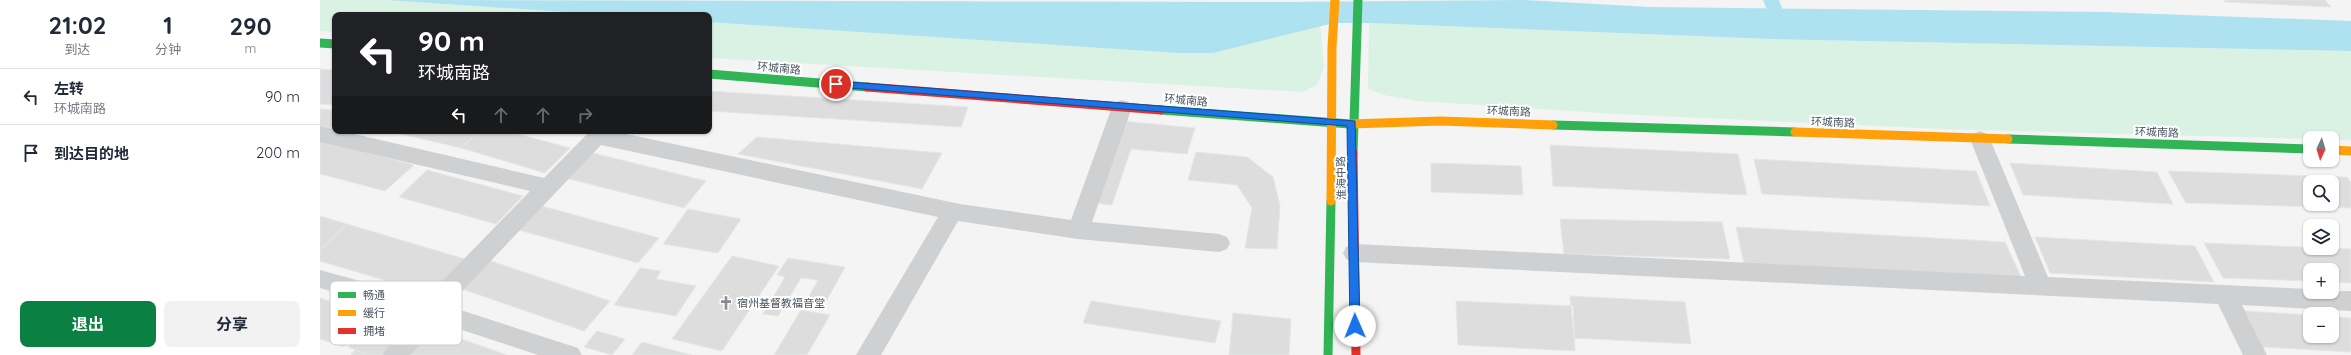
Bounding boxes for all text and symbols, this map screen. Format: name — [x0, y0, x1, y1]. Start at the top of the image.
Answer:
text: 21:02 — [49, 10, 106, 40]
text: 1 — [163, 10, 173, 40]
text: 290 — [229, 11, 271, 41]
text: 90 m — [418, 23, 485, 58]
icon: left — [352, 28, 404, 80]
text: m — [245, 40, 256, 56]
text: 到达 — [64, 41, 90, 57]
text: 分钟 — [155, 41, 181, 57]
street label: 环城南路 — [756, 59, 802, 77]
text: 环城南路 — [418, 61, 490, 84]
pin — [819, 67, 853, 101]
icon: arrive — [825, 73, 847, 95]
text: 左转 — [54, 79, 84, 98]
icon: left — [20, 86, 42, 108]
text: 90 m — [265, 87, 300, 106]
street label: 环城南路 — [1163, 91, 1209, 109]
text: 环城南路 — [54, 100, 106, 116]
street label: 环城南路 — [1487, 103, 1531, 119]
icon: left — [448, 104, 470, 126]
icon: ahead — [490, 104, 512, 126]
icon: ahead — [532, 104, 554, 126]
icon: right — [574, 104, 596, 126]
street label: 环城南路 — [1811, 114, 1855, 130]
street label: 环城南路 — [2135, 124, 2179, 140]
north arrow — [2303, 131, 2339, 167]
map controls — [2303, 131, 2339, 343]
icon: arrive — [20, 142, 42, 164]
text: 200 m — [256, 143, 300, 162]
text: 到达目的地 — [54, 144, 129, 163]
street label: 淮海中路 — [1334, 156, 1348, 200]
button: search — [2303, 175, 2339, 211]
button: layers — [2303, 219, 2339, 255]
button: + — [2303, 263, 2339, 299]
legend — [330, 281, 462, 345]
text: 畅通 — [363, 288, 385, 302]
church icon: 宿州基督教福音堂 — [718, 295, 734, 311]
place label: 宿州基督教福音堂 — [737, 296, 825, 310]
button: 退出 — [20, 301, 156, 347]
button: 分享 — [164, 301, 300, 347]
position arrow — [1334, 305, 1376, 347]
text: 缓行 — [363, 306, 385, 320]
button: − — [2303, 307, 2339, 343]
text: 拥堵 — [363, 324, 385, 338]

